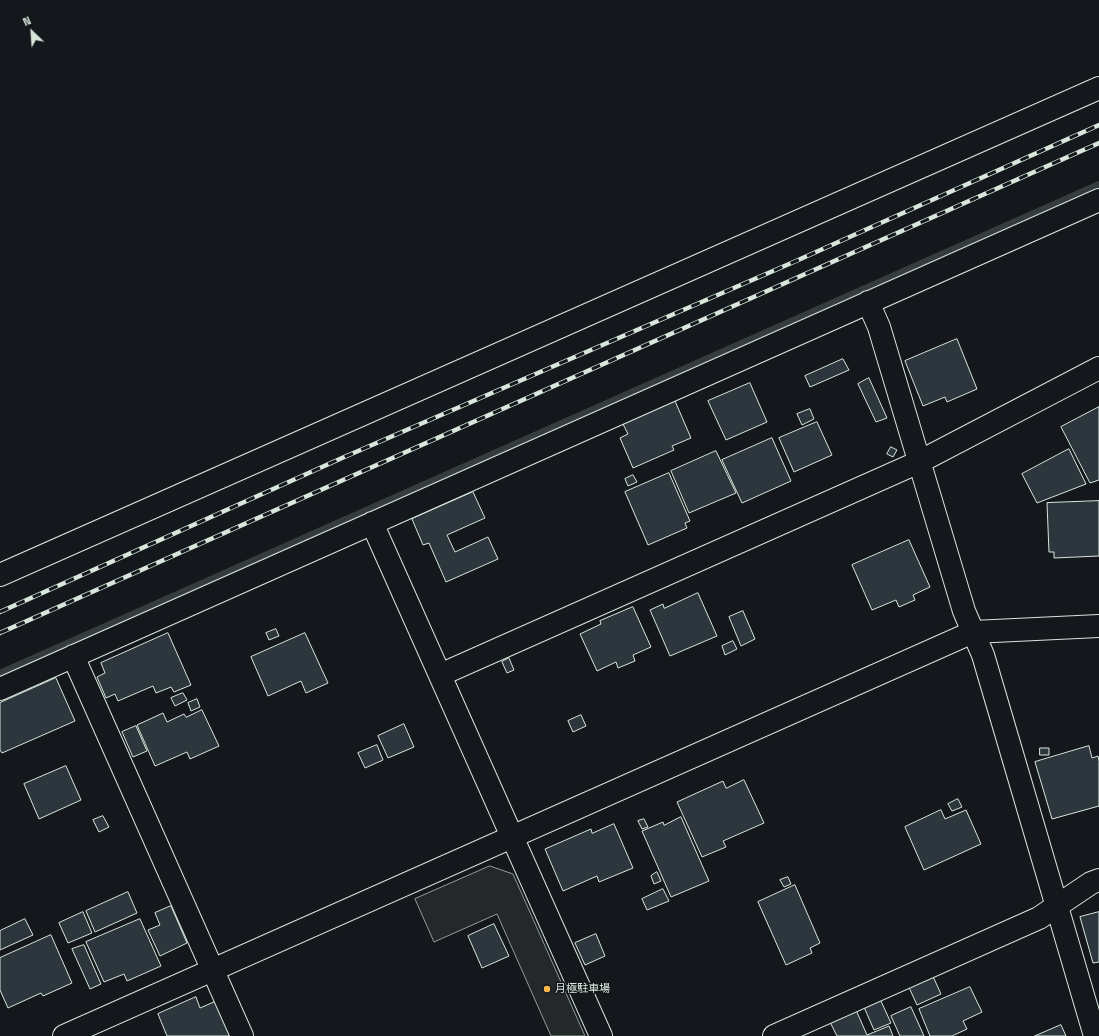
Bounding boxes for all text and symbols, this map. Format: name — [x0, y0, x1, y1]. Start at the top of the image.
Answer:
north arrow — [12, 12, 52, 52]
text: N — [21, 13, 33, 29]
place label: 月極駐車場 — [555, 982, 610, 996]
marker: 月極駐車場 — [542, 984, 552, 994]

